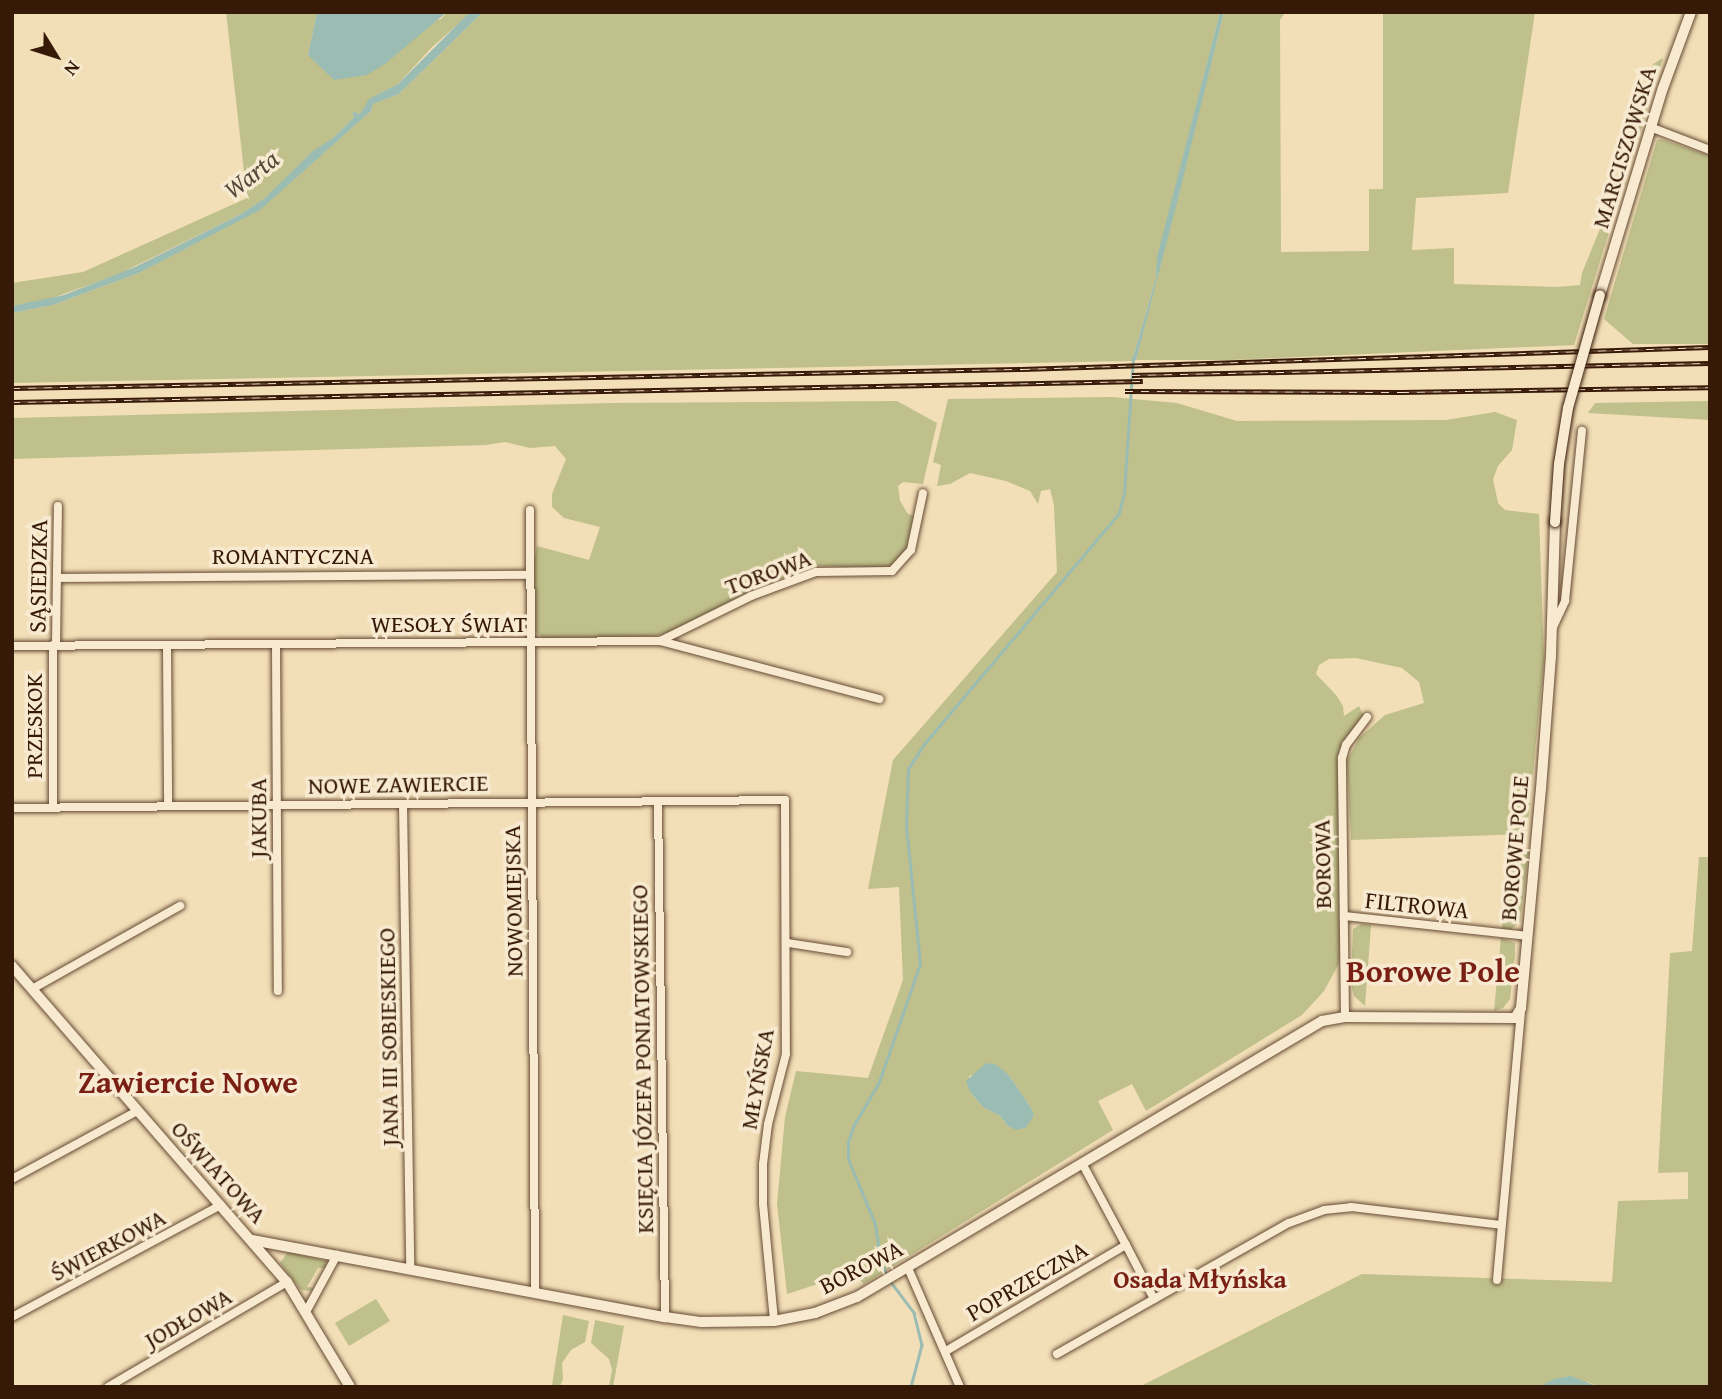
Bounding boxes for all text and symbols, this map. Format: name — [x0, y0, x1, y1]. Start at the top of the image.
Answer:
north arrow — [21, 21, 91, 91]
text: N — [58, 55, 87, 83]
street label: MARCISZOWSKA — [1586, 62, 1662, 232]
water label: Warta — [217, 143, 285, 205]
street label: SĄSIEDZKA — [23, 519, 53, 633]
street label: ROMANTYCZNA — [212, 542, 374, 570]
street label: TOROWA — [721, 543, 815, 601]
street label: WESOŁY ŚWIAT — [371, 610, 527, 638]
street label: PRZESKOK — [20, 673, 48, 779]
street label: NOWE ZAWIERCIE — [308, 768, 488, 800]
street label: BOROWE POLE — [1493, 774, 1535, 922]
street label: JAKUBA — [244, 778, 272, 858]
street label: BOROWA — [1307, 819, 1337, 909]
street label: NOWOMIEJSKA — [497, 825, 529, 977]
street label: KSIĘCIA JÓZEFA PONIATOWSKIEGO — [625, 884, 659, 1234]
street label: FILTROWA — [1364, 885, 1470, 925]
street label: JANA III SOBIESKIEGO — [372, 927, 404, 1147]
district label: Borowe Pole — [1346, 952, 1520, 990]
street label: MŁYŃSKA — [734, 1026, 780, 1132]
district label: Zawiercie Nowe — [78, 1063, 298, 1101]
street label: OŚWIATOWA — [165, 1115, 273, 1229]
street label: ŚWIERKOWA — [45, 1203, 171, 1287]
street label: BOROWA — [815, 1234, 907, 1300]
street label: POPRZECZNA — [961, 1235, 1093, 1327]
district label: Osada Młyńska — [1113, 1263, 1287, 1295]
street label: JODŁOWA — [139, 1282, 237, 1354]

